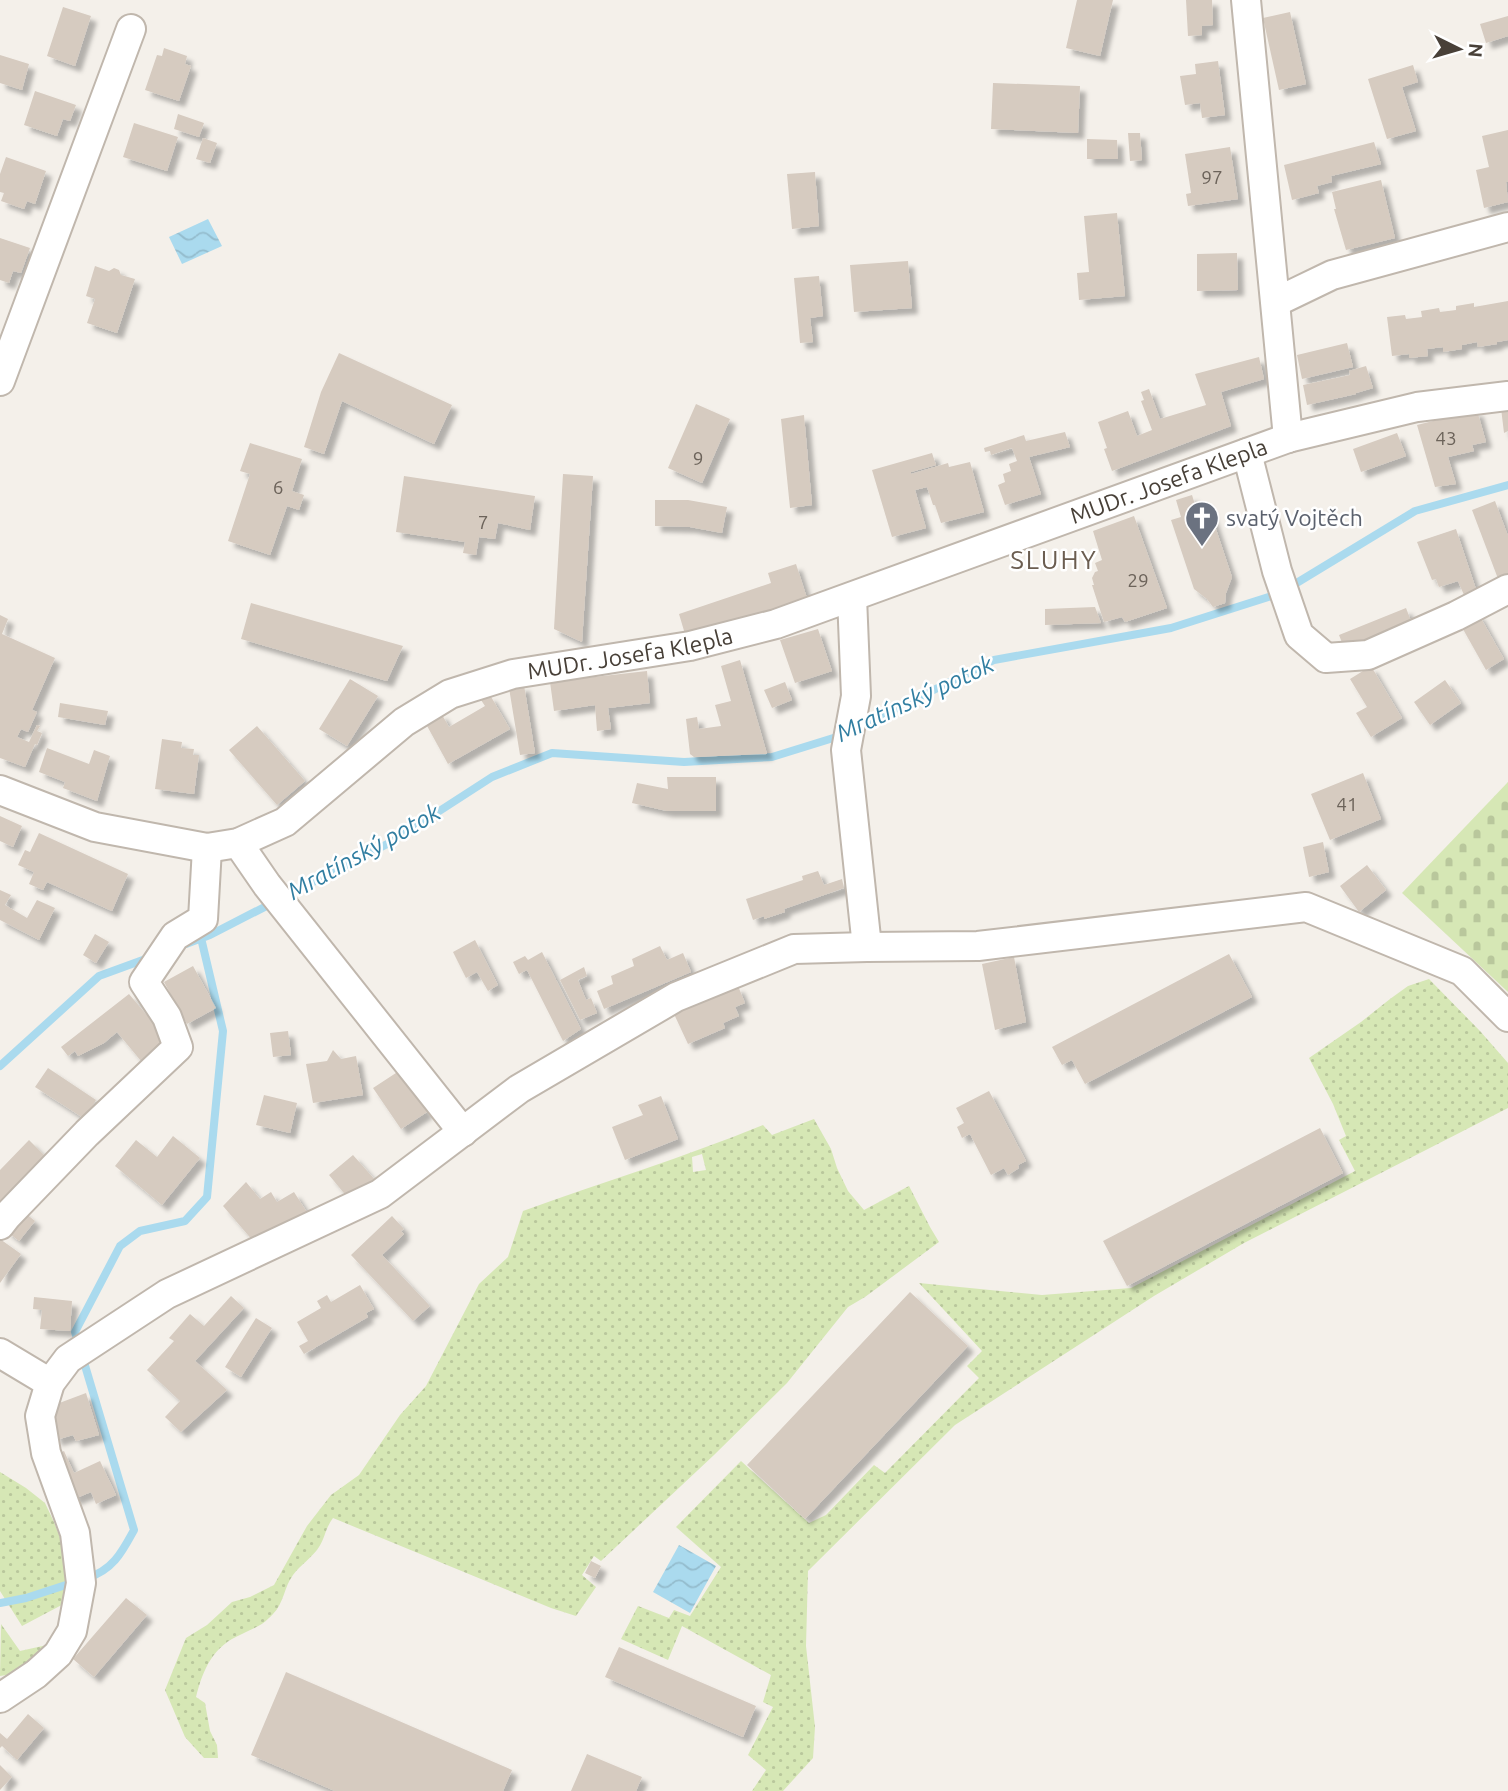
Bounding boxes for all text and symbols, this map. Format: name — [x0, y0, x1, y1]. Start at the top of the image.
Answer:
north arrow — [1424, 14, 1494, 84]
text: N — [1464, 42, 1488, 59]
house number: 97 — [1201, 166, 1223, 188]
house number: 43 — [1435, 427, 1457, 449]
street label: MUDr. Josefa Klepla — [1067, 434, 1271, 528]
house number: 9 — [693, 447, 703, 469]
house number: 6 — [273, 476, 283, 498]
church icon: svatý Vojtěch — [1183, 499, 1221, 548]
place label: svatý Vojtěch — [1226, 505, 1363, 530]
house number: 7 — [478, 511, 488, 533]
district label: SLUHY — [1010, 545, 1098, 574]
house number: 29 — [1127, 569, 1149, 591]
street label: MUDr. Josefa Klepla — [526, 623, 735, 684]
water label: Mratínský potok — [832, 650, 999, 747]
house number: 41 — [1336, 793, 1358, 815]
water label: Mratínský potok — [283, 798, 446, 905]

